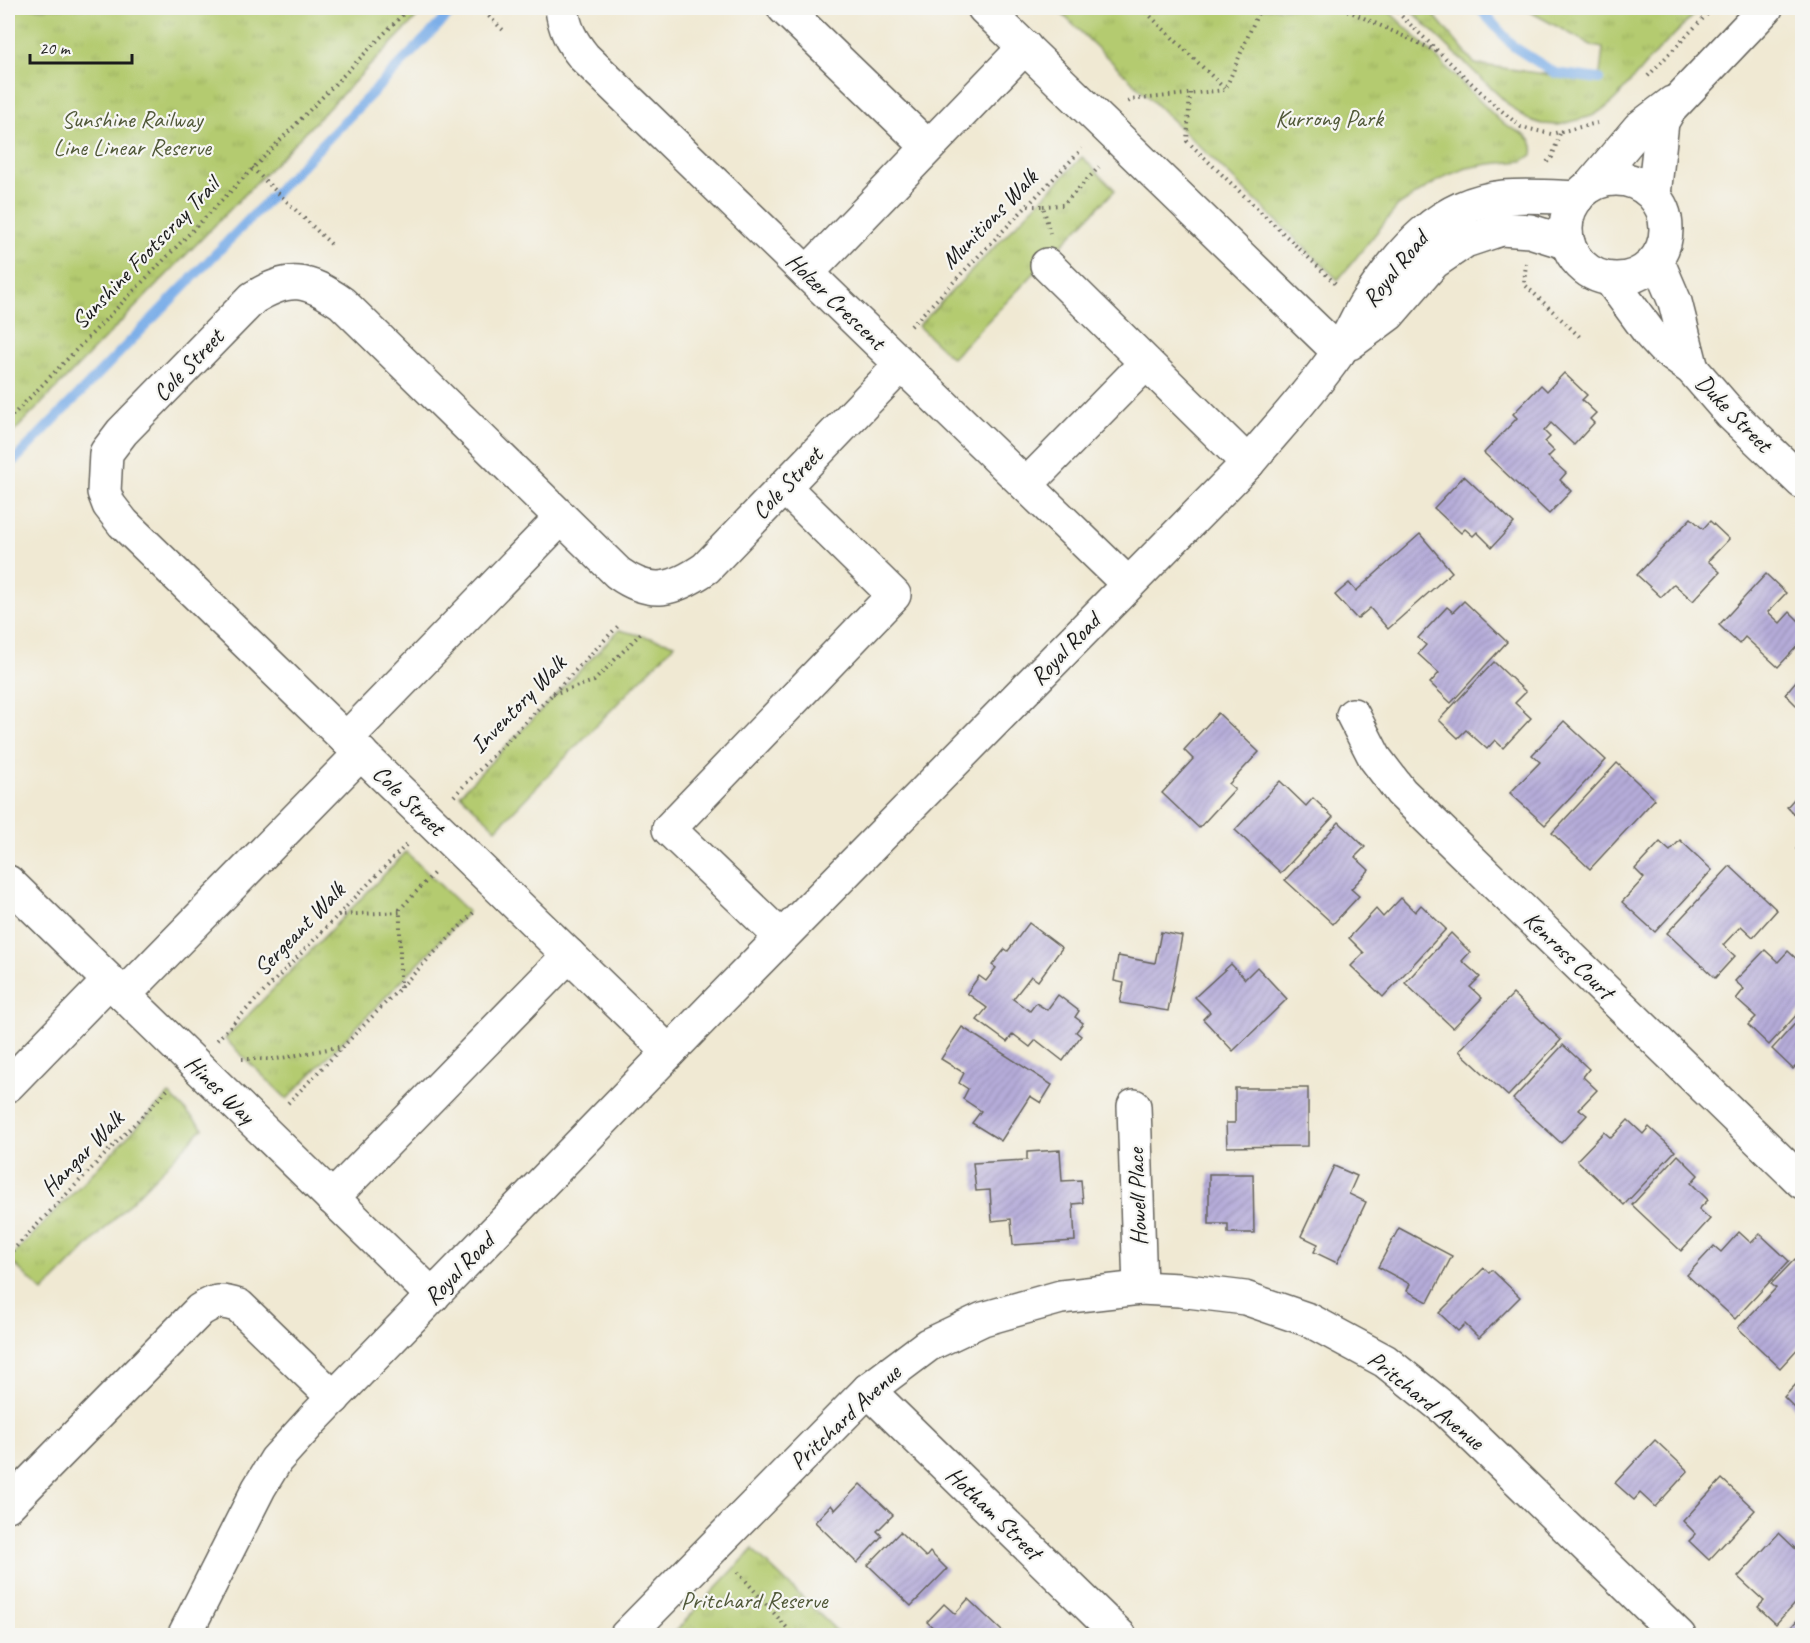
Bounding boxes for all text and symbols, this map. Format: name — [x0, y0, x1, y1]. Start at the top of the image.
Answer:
scale bar — [30, 27, 132, 65]
text: 20 m — [39, 37, 72, 59]
park label: Kurrong Park — [1275, 103, 1385, 133]
park label: Sunshine Railway Line Linear Reserve — [53, 104, 213, 162]
street label: Munitions Walk — [934, 161, 1045, 275]
street label: Sunshine Footscray Trail — [65, 168, 228, 335]
street label: Royal Road — [1355, 222, 1437, 313]
street label: Holzer Crescent — [780, 246, 894, 357]
street label: Cole Street — [146, 321, 231, 408]
street label: Duke Street — [1689, 368, 1780, 460]
street label: Cole Street — [745, 439, 830, 526]
street label: Royal Road — [1023, 604, 1109, 691]
street label: Inventory Walk — [464, 647, 574, 760]
street label: Cole Street — [366, 758, 453, 843]
street label: Sergeant Walk — [247, 874, 353, 982]
street label: Kenross Court — [1518, 905, 1623, 1008]
street label: Hines Way — [179, 1048, 263, 1131]
street label: Hangar Walk — [34, 1102, 132, 1202]
street label: Howell Place — [1120, 1146, 1154, 1246]
street label: Royal Road — [417, 1224, 503, 1311]
street label: Pritchard Avenue — [1362, 1344, 1492, 1457]
street label: Pritchard Avenue — [783, 1356, 908, 1476]
street label: Hotham Street — [940, 1460, 1050, 1568]
park label: Pritchard Reserve — [681, 1585, 830, 1615]

